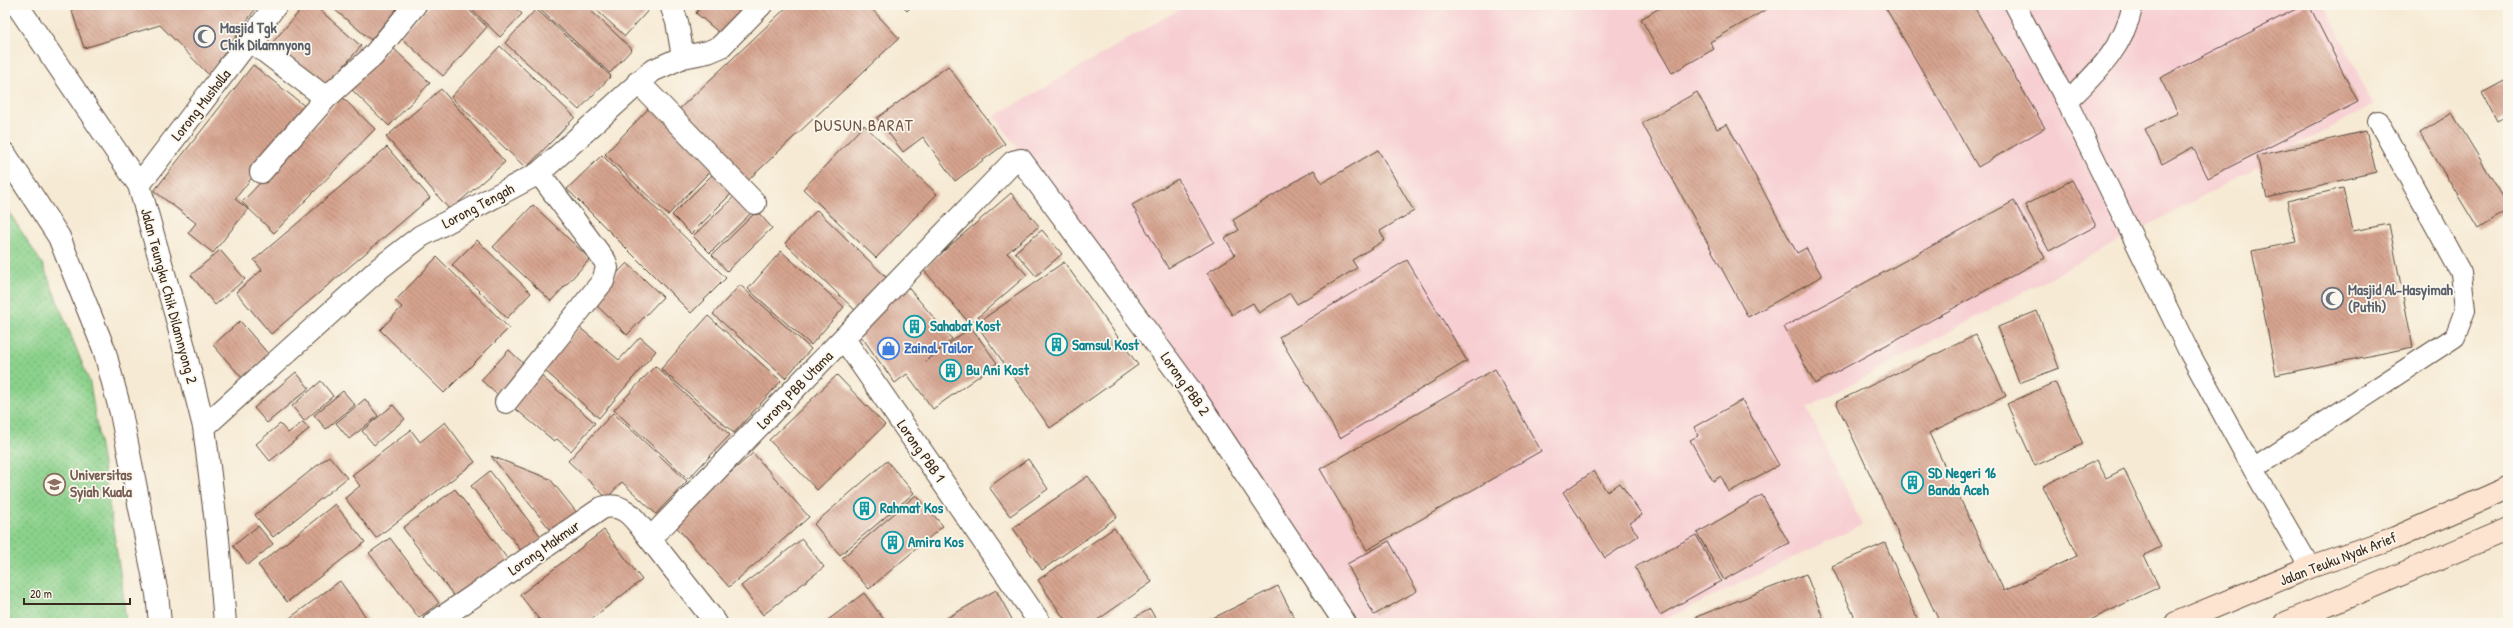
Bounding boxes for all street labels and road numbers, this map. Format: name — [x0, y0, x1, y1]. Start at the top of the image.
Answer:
street label: Lorong Musholla — [166, 64, 235, 145]
street label: Lorong Tengah — [438, 178, 518, 233]
street label: Jalan Teungku Chik Dilamnyong 2 — [136, 206, 203, 386]
street label: Lorong PBB Utama — [752, 346, 838, 433]
street label: Lorong PBB 2 — [1156, 348, 1215, 420]
street label: Lorong PBB 1 — [892, 415, 951, 486]
street label: Lorong Makmur — [504, 515, 584, 580]
street label: Jalan Teuku Nyak Arief — [2276, 526, 2400, 591]

